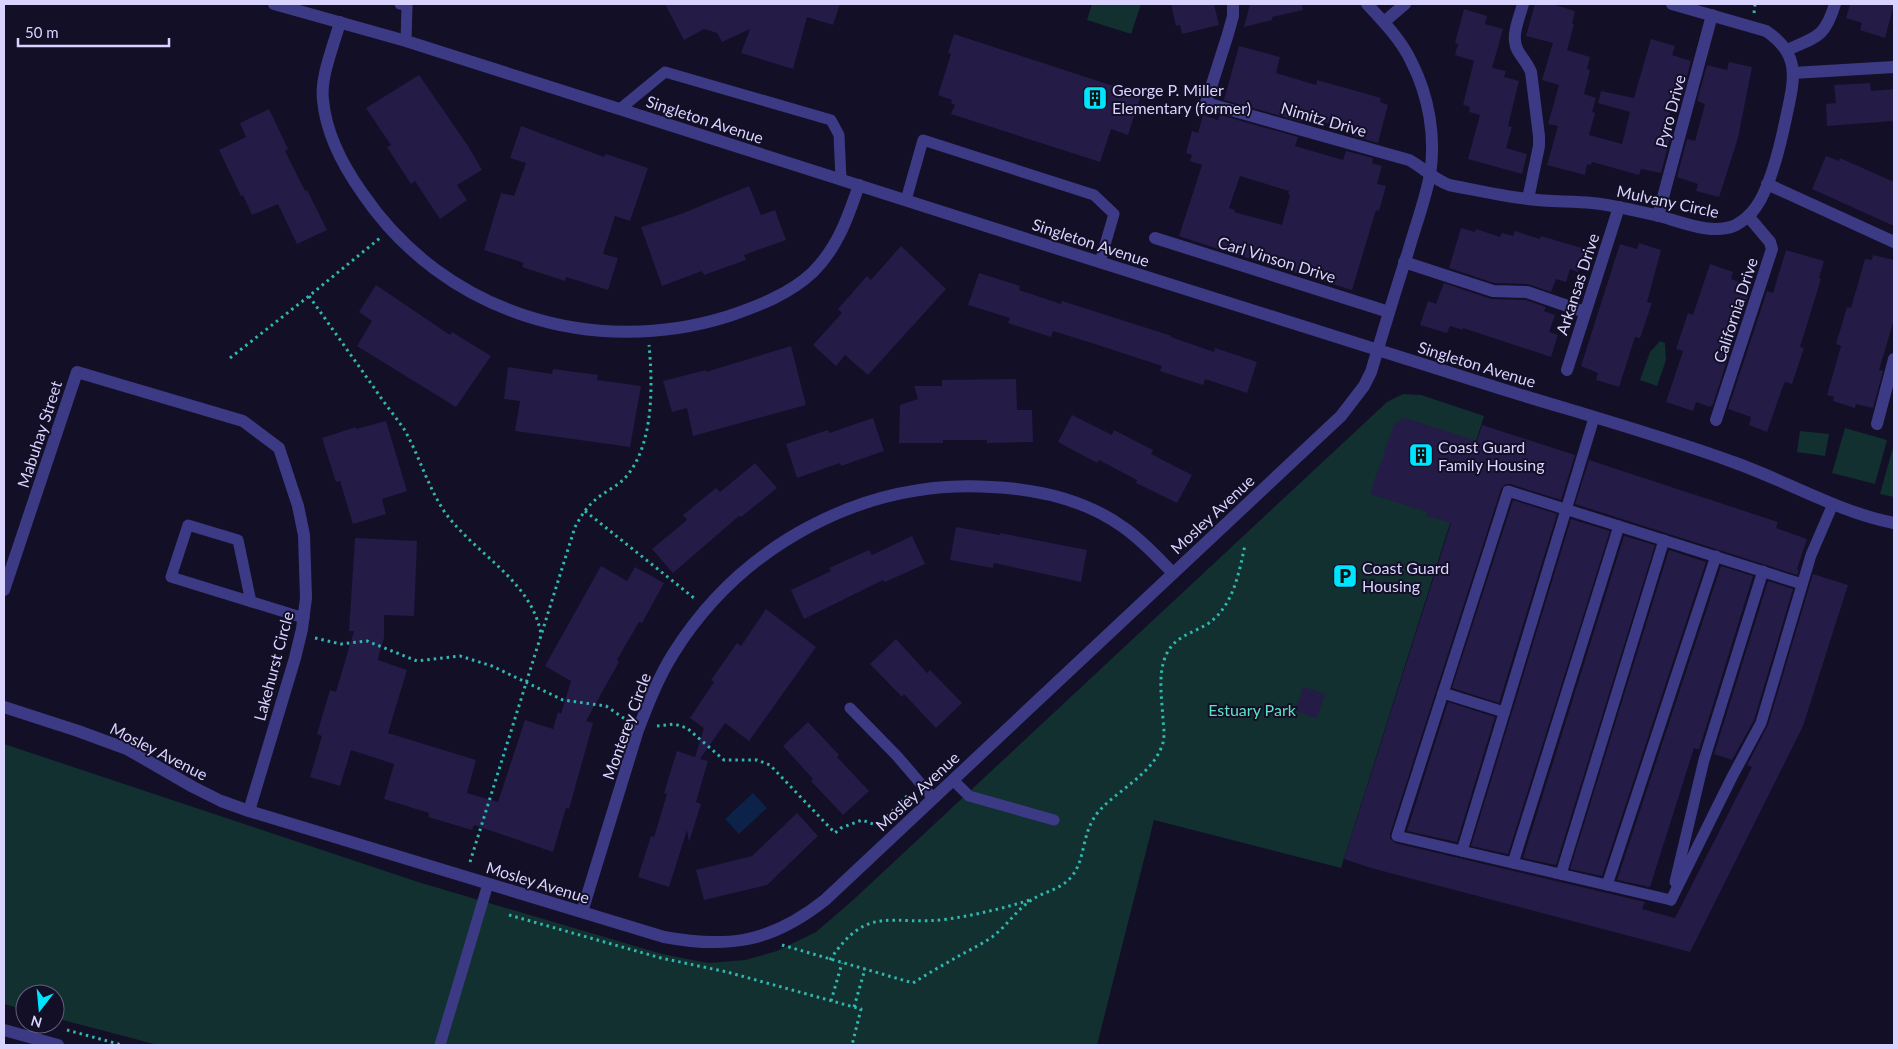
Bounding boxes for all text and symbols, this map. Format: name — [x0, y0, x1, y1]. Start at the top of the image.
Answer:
scale bar — [18, 15, 169, 47]
text: 50 m — [25, 23, 59, 41]
street label: Pyro Drive — [1651, 72, 1689, 150]
place label: George P. Miller Elementary (former) — [1112, 80, 1251, 117]
building icon: George P. Miller Elementary (former) — [1082, 85, 1108, 111]
street label: Singleton Avenue — [644, 91, 766, 147]
street label: Nimitz Drive — [1279, 98, 1369, 140]
street label: Mulvany Circle — [1615, 181, 1721, 221]
street label: Singleton Avenue — [1030, 214, 1152, 270]
street label: Arkansas Drive — [1552, 231, 1602, 337]
street label: Carl Vinson Drive — [1216, 232, 1338, 286]
street label: California Drive — [1709, 255, 1761, 365]
street label: Singleton Avenue — [1416, 337, 1538, 391]
street label: Mabuhay Street — [13, 378, 65, 490]
place label: Coast Guard Family Housing — [1438, 437, 1545, 474]
building icon: Coast Guard Family Housing — [1408, 442, 1434, 468]
street label: Mosley Avenue — [1166, 471, 1258, 557]
place label: Coast Guard Housing — [1362, 558, 1449, 595]
parking icon: Coast Guard Housing — [1332, 563, 1358, 589]
street label: Lakehurst Circle — [249, 609, 297, 723]
street label: Monterey Circle — [598, 670, 654, 782]
park label: Estuary Park — [1208, 700, 1297, 719]
street label: Mosley Avenue — [107, 718, 211, 784]
street label: Mosley Avenue — [871, 748, 963, 834]
street label: Mosley Avenue — [484, 857, 592, 907]
north arrow — [15, 984, 65, 1034]
text: N — [29, 1012, 44, 1032]

